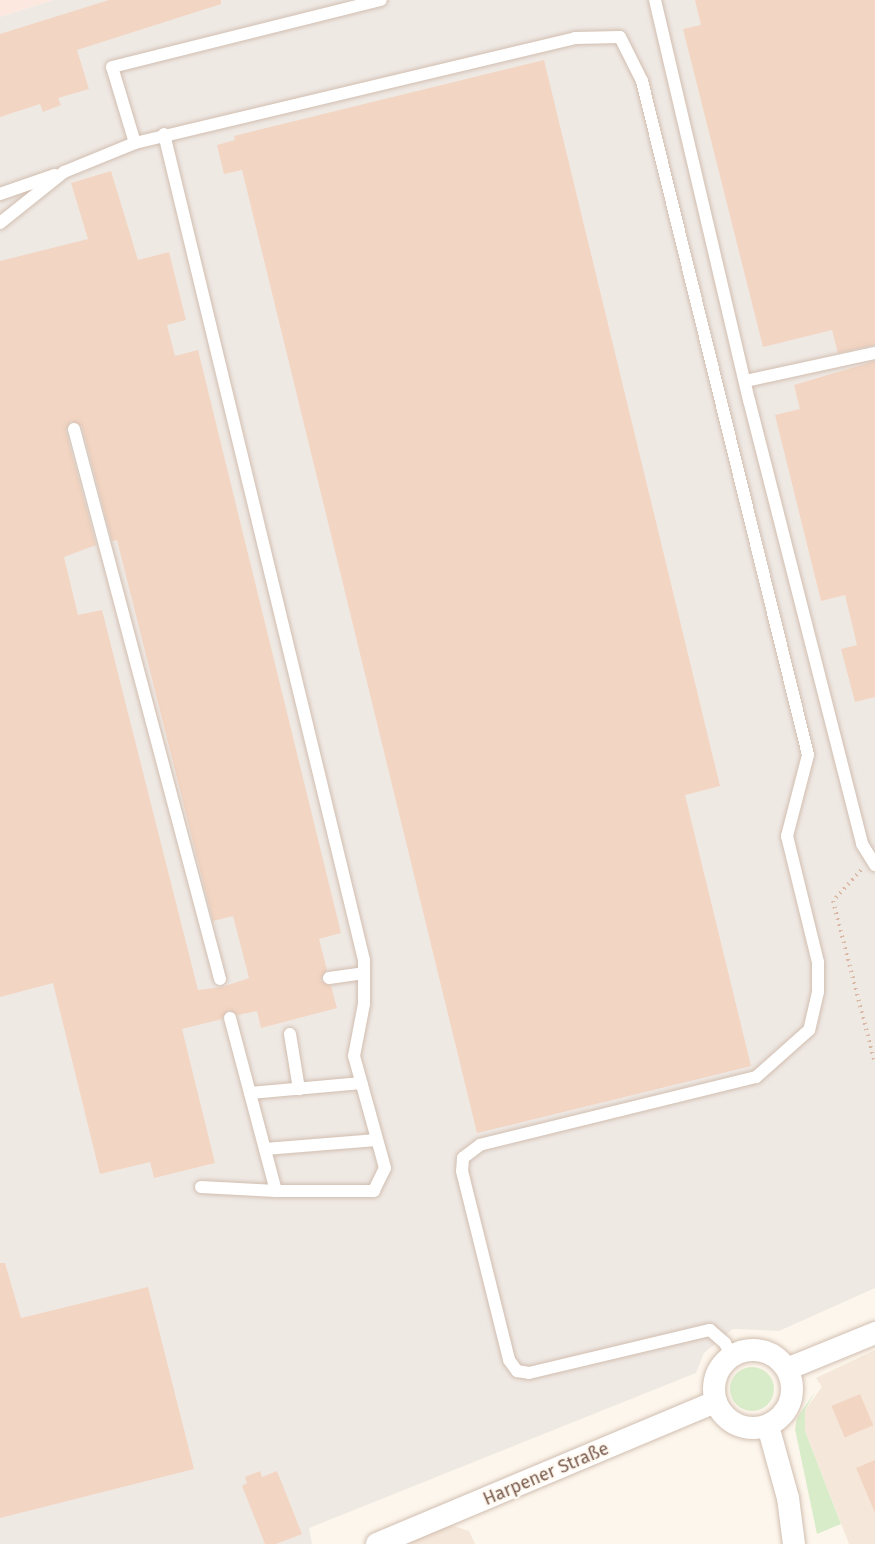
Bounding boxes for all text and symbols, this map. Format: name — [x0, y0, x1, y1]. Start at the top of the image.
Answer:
street label: Harpener Straße — [480, 1438, 612, 1510]

